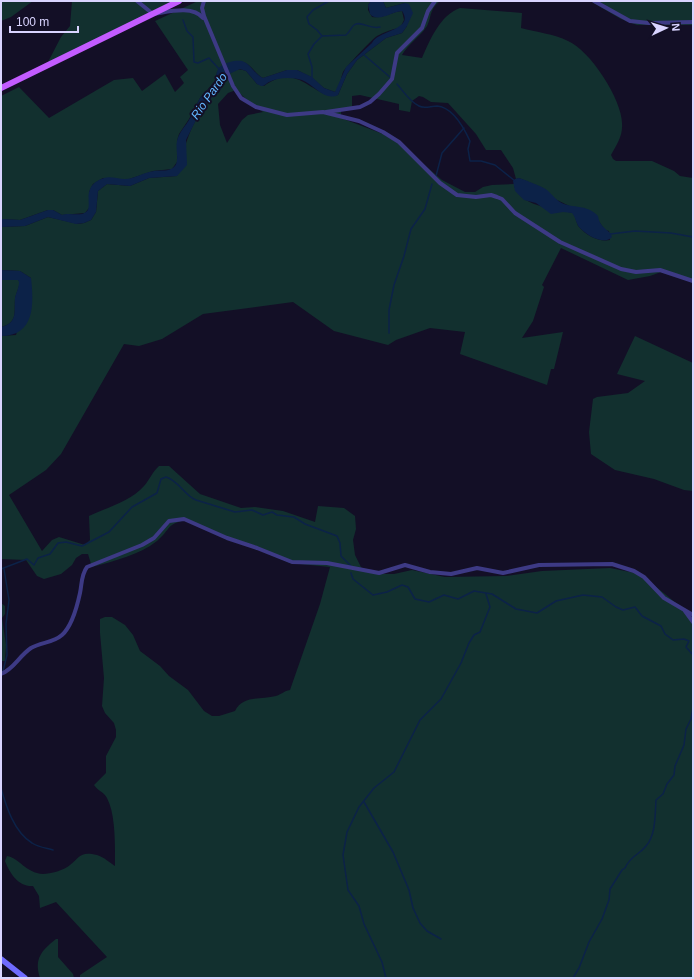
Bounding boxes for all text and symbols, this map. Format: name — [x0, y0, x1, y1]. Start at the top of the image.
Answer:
scale bar — [10, 8, 78, 34]
north arrow — [646, 8, 686, 48]
text: 100 m — [16, 15, 49, 29]
text: N — [670, 23, 682, 32]
water label: Rio Pardo — [188, 70, 230, 122]

